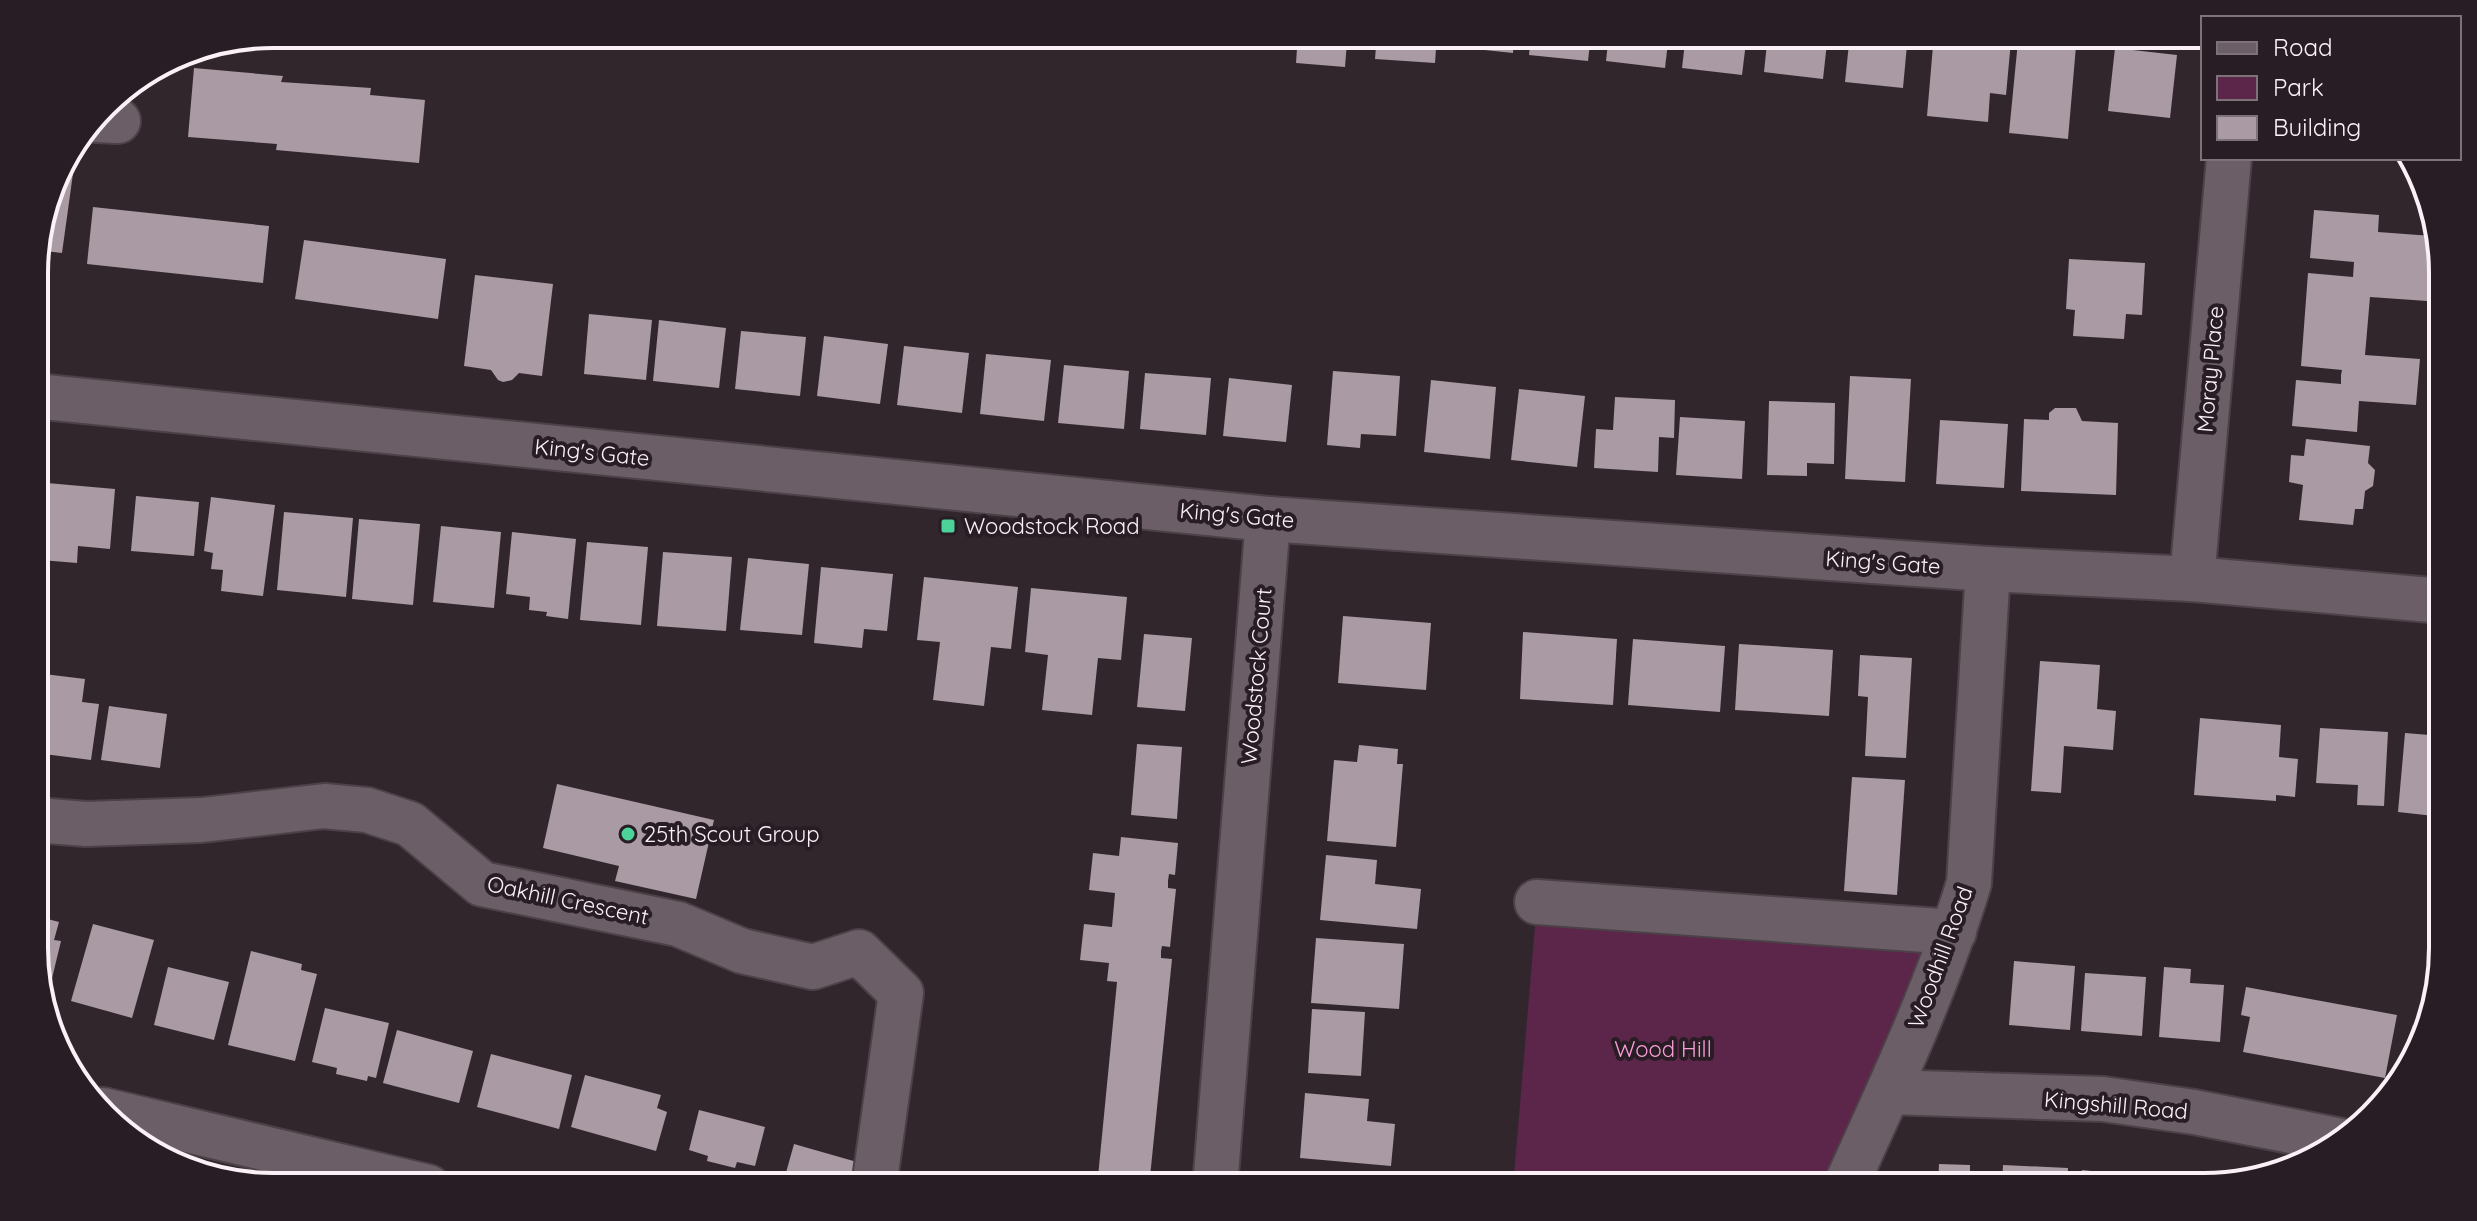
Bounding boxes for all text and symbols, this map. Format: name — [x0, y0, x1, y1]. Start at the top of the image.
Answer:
legend — [2201, 16, 2461, 160]
text: Road — [2273, 32, 2333, 62]
text: Park — [2273, 72, 2324, 102]
text: Building — [2273, 112, 2361, 142]
street label: Moray Place — [2191, 305, 2229, 433]
street label: King's Gate — [533, 432, 651, 472]
street label: King's Gate — [1178, 496, 1296, 534]
place label: Woodstock Road — [964, 512, 1140, 540]
marker: Woodstock Road — [939, 517, 957, 535]
street label: King's Gate — [1825, 544, 1941, 580]
street label: Woodstock Court — [1234, 587, 1278, 765]
place label: 25th Scout Group — [644, 820, 820, 848]
marker: 25th Scout Group — [619, 825, 637, 843]
street label: Oakhill Crescent — [485, 869, 651, 931]
street label: Woodhill Road — [1901, 882, 1979, 1032]
park label: Wood Hill — [1614, 1035, 1712, 1063]
street label: Kingshill Road — [2043, 1085, 2189, 1125]

